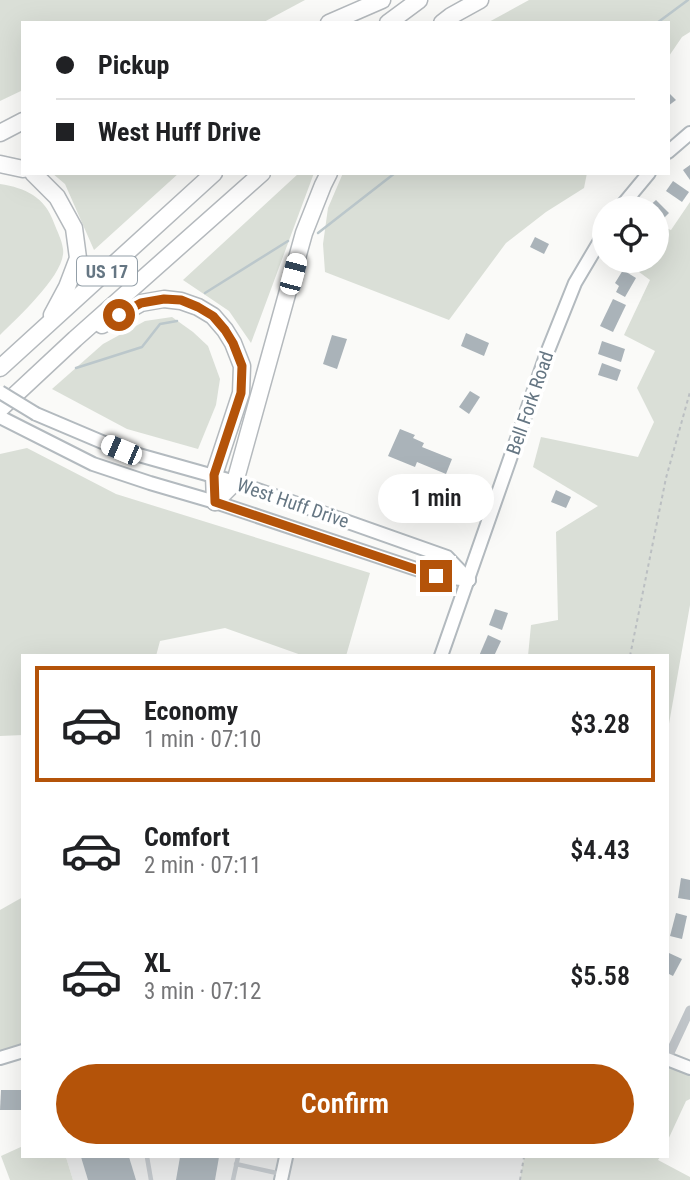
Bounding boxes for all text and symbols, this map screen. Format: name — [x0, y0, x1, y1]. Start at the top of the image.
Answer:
text: Pickup — [98, 50, 169, 80]
text: West Huff Drive — [98, 117, 261, 147]
map controls — [592, 196, 669, 273]
button: locate — [592, 196, 669, 273]
car — [278, 251, 309, 297]
road number: US 17 — [77, 256, 137, 286]
route start — [103, 299, 135, 331]
street label: Bell Fork Road — [502, 348, 558, 458]
car — [98, 432, 145, 468]
street label: West Huff Drive — [234, 473, 352, 533]
callout: 1 min — [378, 475, 494, 524]
text: 1 min — [411, 485, 461, 512]
route end — [420, 560, 452, 592]
icon: car — [60, 693, 123, 756]
text: Economy — [144, 696, 238, 726]
text: $3.28 — [570, 709, 630, 739]
text: 1 min · 07:10 — [144, 726, 261, 753]
icon: car — [60, 819, 123, 882]
text: Comfort — [144, 822, 230, 852]
text: $4.43 — [570, 835, 630, 865]
text: 2 min · 07:11 — [144, 852, 261, 879]
icon: car — [60, 945, 123, 1008]
text: XL — [144, 948, 171, 978]
text: $5.58 — [570, 961, 630, 991]
text: 3 min · 07:12 — [144, 978, 261, 1005]
button: Confirm — [56, 1064, 634, 1144]

